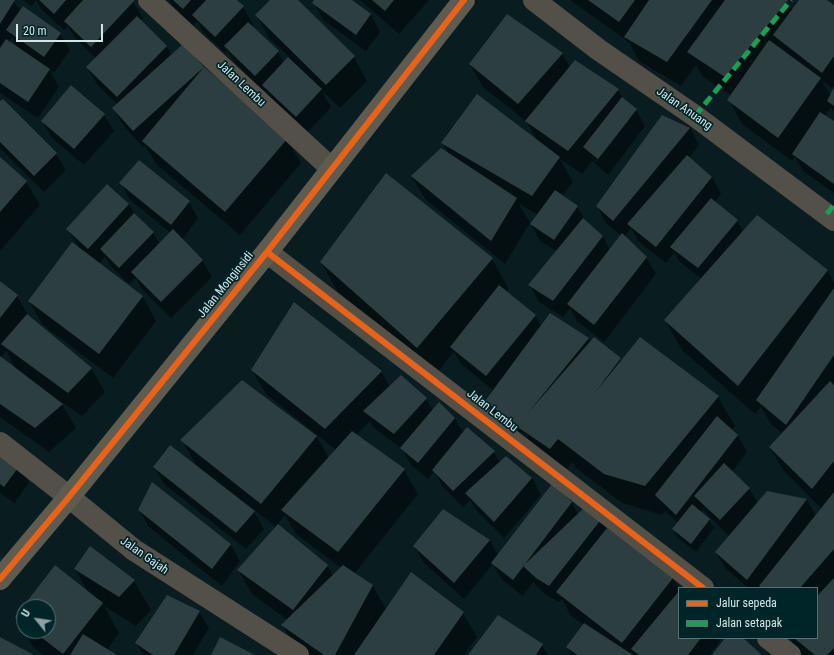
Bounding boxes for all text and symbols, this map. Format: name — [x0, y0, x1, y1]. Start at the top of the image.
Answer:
scale bar — [18, 16, 105, 42]
text: 20 m — [23, 24, 47, 38]
street label: Jalan Lembu — [214, 58, 268, 110]
street label: Jalan Anuang — [653, 85, 715, 133]
street label: Jalan Monginsidi — [195, 249, 257, 321]
street label: Jalan Lembu — [464, 387, 520, 435]
street label: Jalan Gajah — [117, 534, 171, 578]
legend — [678, 587, 818, 639]
text: Jalur sepeda — [716, 596, 777, 610]
north arrow — [16, 599, 56, 639]
text: U — [19, 607, 33, 619]
text: Jalan setapak — [716, 616, 782, 630]

